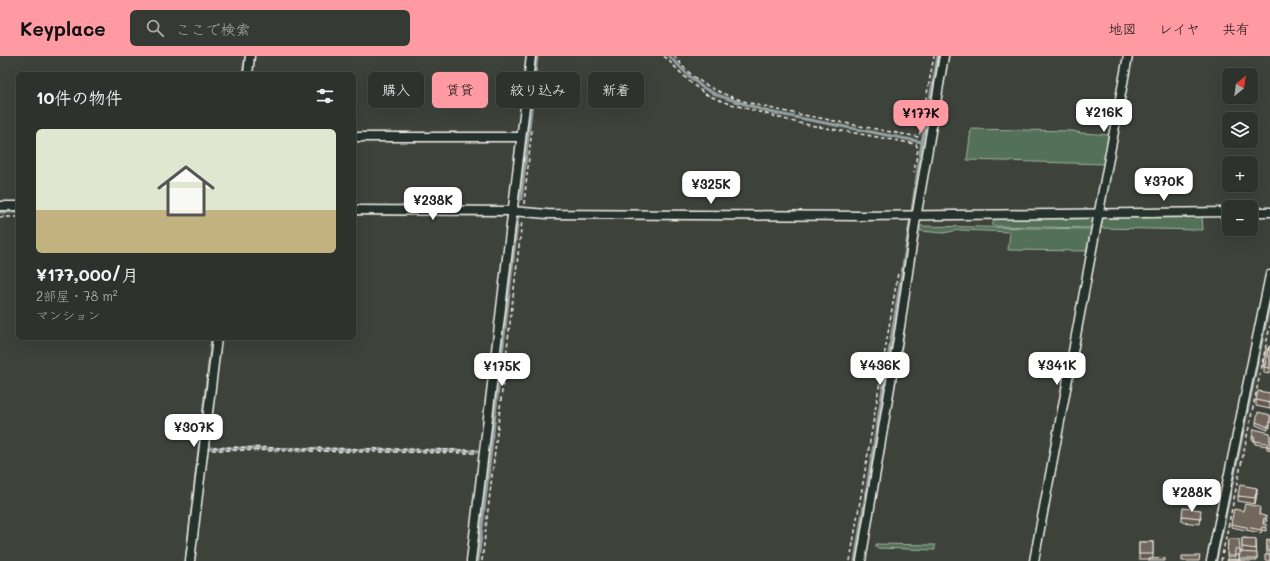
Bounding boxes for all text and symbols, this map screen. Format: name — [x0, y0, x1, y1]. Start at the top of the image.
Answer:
search box — [130, 10, 410, 46]
text: Keyplace — [20, 16, 106, 41]
icon: search — [144, 17, 166, 39]
text: ここで検索 — [176, 19, 251, 39]
text: 地図 — [1109, 19, 1137, 38]
text: レイヤ — [1159, 19, 1200, 38]
text: 共有 — [1222, 19, 1250, 38]
north arrow — [1222, 68, 1258, 104]
map controls — [1222, 68, 1258, 236]
chip: 購入 — [368, 72, 424, 108]
chip: 賃貸 — [432, 72, 488, 108]
chip: 絞り込み — [496, 72, 580, 108]
chip: 新着 — [588, 72, 644, 108]
icon: filters — [314, 85, 336, 107]
text: 10件の物件 — [36, 86, 122, 108]
pin: ¥216K — [1076, 99, 1132, 133]
pin: ¥177K — [893, 100, 949, 134]
text: ¥216K — [1085, 103, 1123, 120]
text: ¥177K — [902, 104, 940, 121]
button: layers — [1222, 112, 1258, 148]
icon: home — [150, 155, 222, 227]
button: + — [1222, 156, 1258, 192]
pin: ¥370K — [1136, 168, 1192, 202]
pin: ¥325K — [683, 171, 739, 205]
text: ¥370K — [1144, 172, 1184, 189]
text: ¥325K — [691, 175, 731, 192]
pin: ¥238K — [405, 187, 461, 221]
text: ¥238K — [413, 191, 453, 208]
button: − — [1222, 200, 1258, 236]
text: ¥177,000/月 — [36, 263, 139, 285]
text: 2部屋 · 78 m² — [36, 287, 118, 304]
text: マンション — [36, 306, 100, 323]
pin: ¥436K — [852, 352, 908, 386]
pin: ¥341K — [1029, 352, 1085, 386]
pin: ¥175K — [474, 353, 530, 387]
text: ¥436K — [860, 356, 900, 373]
text: ¥341K — [1038, 356, 1076, 373]
text: ¥175K — [483, 357, 521, 374]
pin: ¥307K — [166, 414, 222, 448]
text: ¥307K — [174, 418, 214, 435]
pin: ¥288K — [1164, 479, 1220, 513]
text: ¥288K — [1172, 483, 1212, 500]

